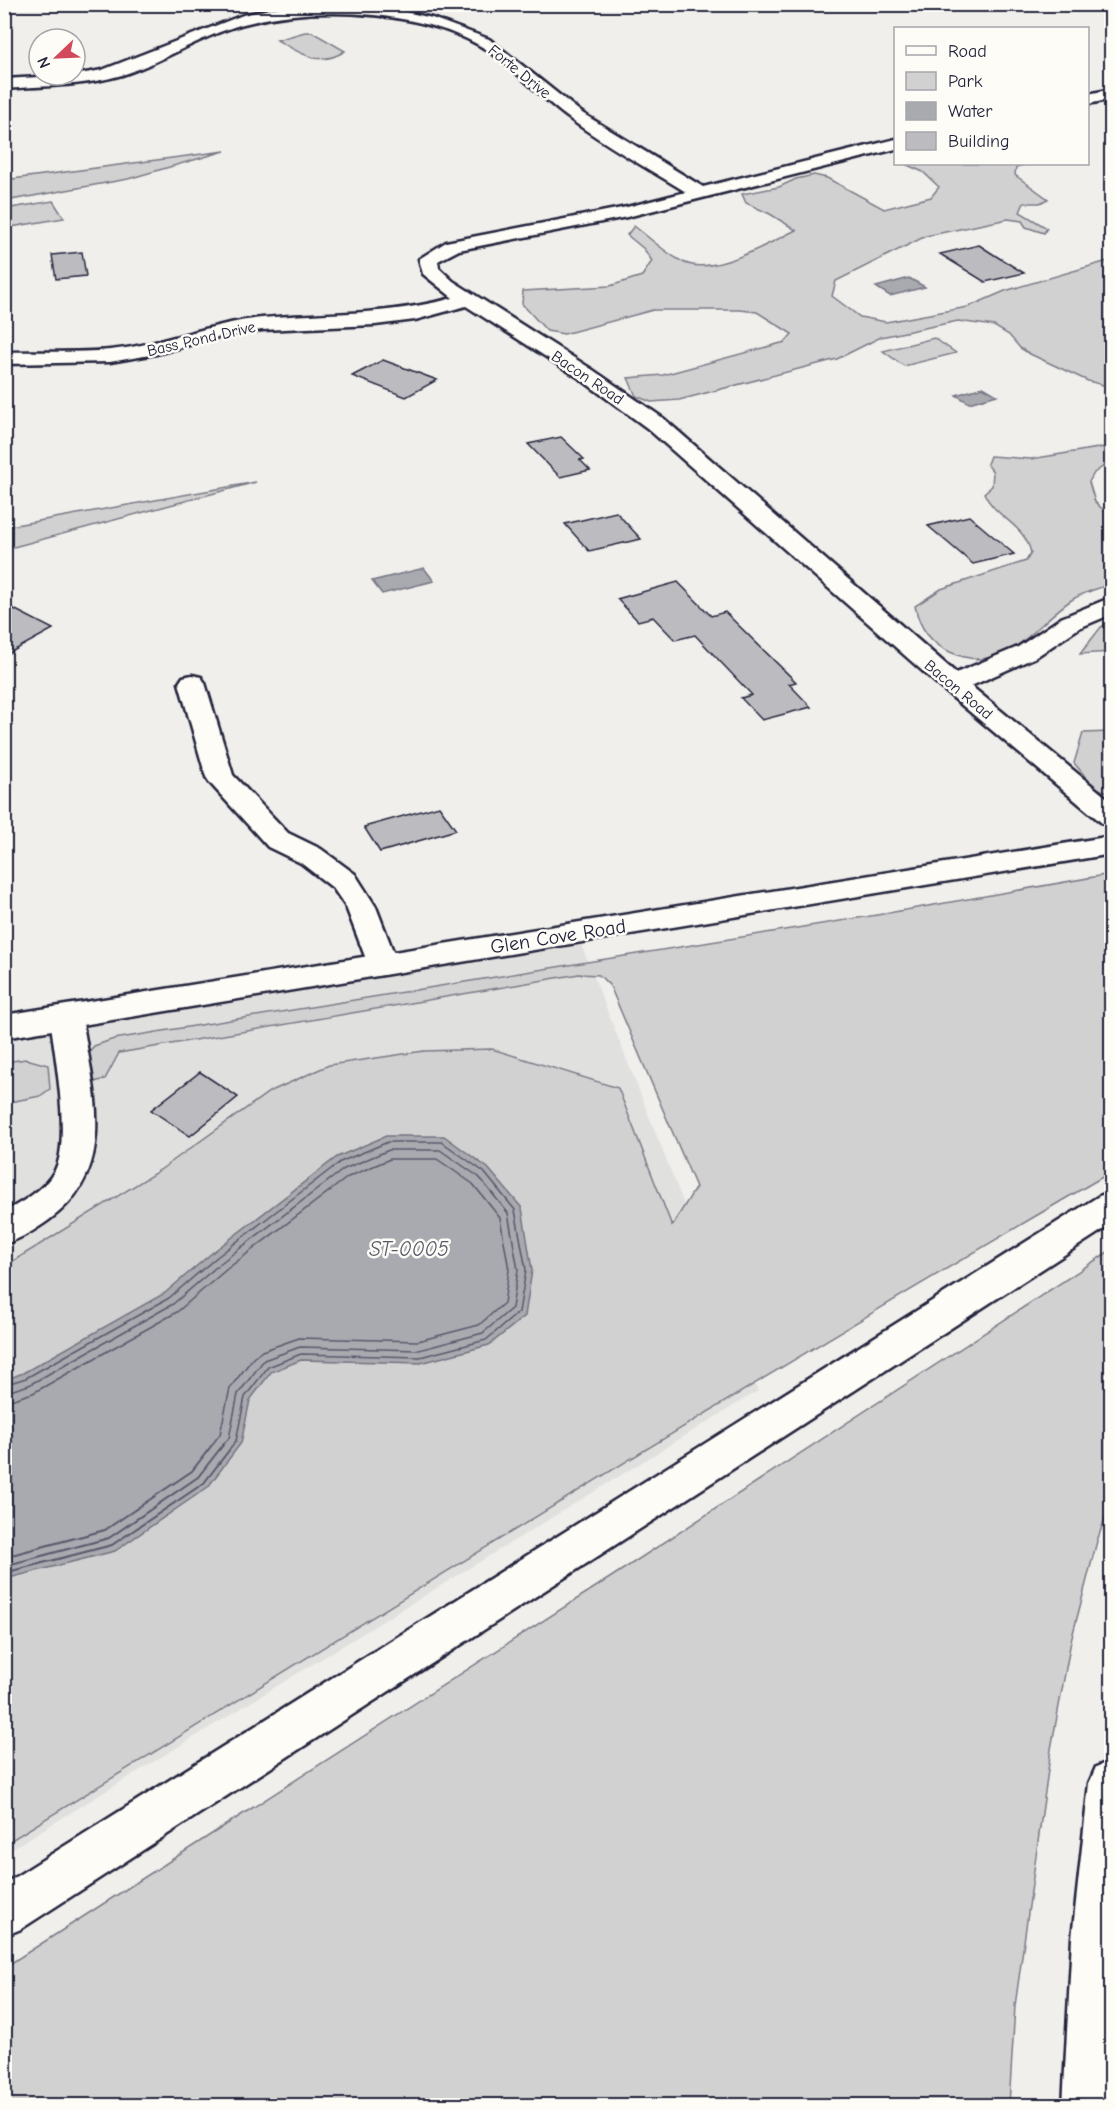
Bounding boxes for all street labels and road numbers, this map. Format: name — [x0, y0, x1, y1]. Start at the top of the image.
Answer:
street label: Forte Drive — [485, 41, 554, 102]
street label: Bass Pond Drive — [145, 318, 257, 360]
street label: Bacon Road — [548, 347, 627, 409]
street label: Bacon Road — [921, 656, 996, 723]
street label: Glen Cove Road — [489, 914, 628, 959]

